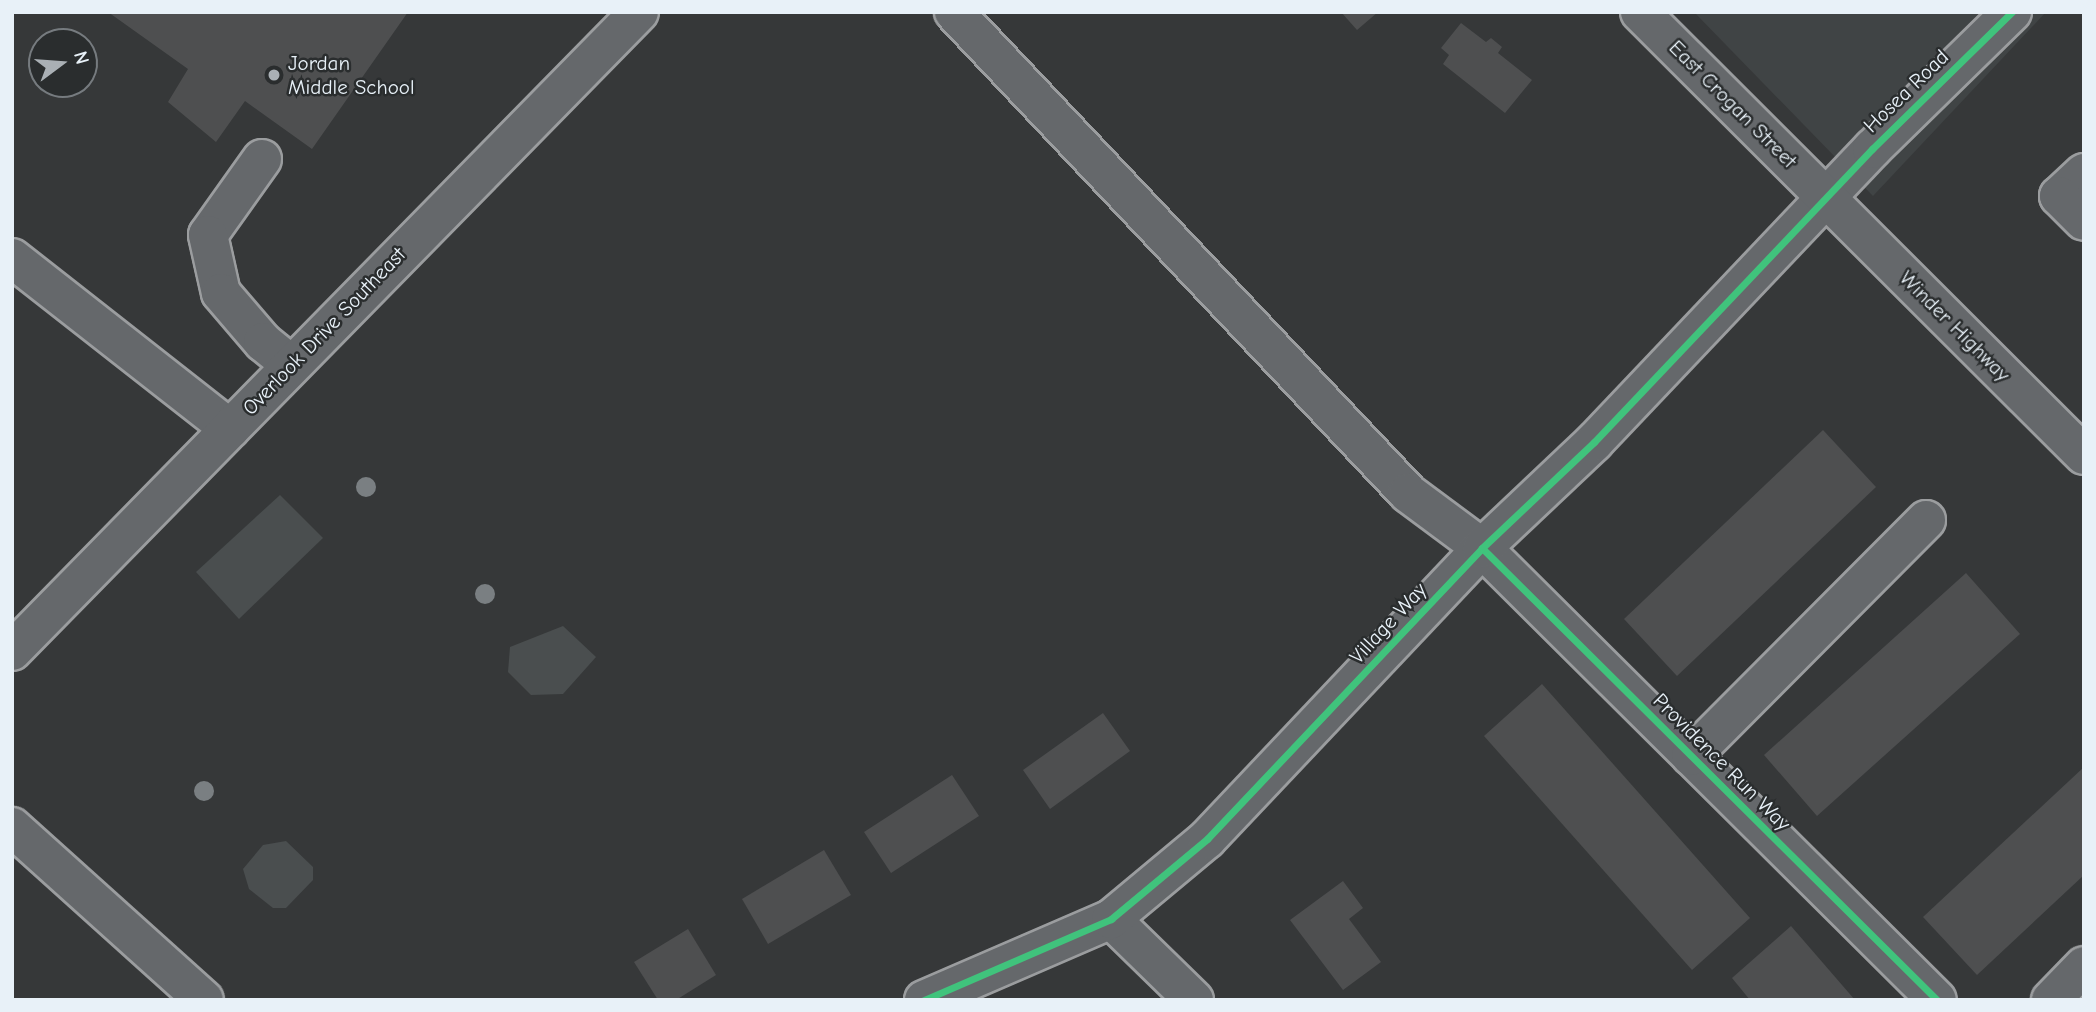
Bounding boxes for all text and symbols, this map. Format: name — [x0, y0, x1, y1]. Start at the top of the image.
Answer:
north arrow — [28, 28, 98, 98]
street label: East Crogan Street — [1664, 35, 1802, 173]
street label: Hosea Road — [1858, 44, 1954, 138]
text: N — [69, 49, 94, 67]
place label: Jordan Middle School — [288, 50, 415, 100]
marker: Jordan Middle School — [266, 67, 282, 83]
street label: Overlook Drive Southeast — [237, 242, 411, 420]
street label: Winder Highway — [1894, 265, 2016, 387]
street label: Village Way — [1344, 577, 1432, 669]
street label: Providence Run Way — [1648, 688, 1796, 836]

